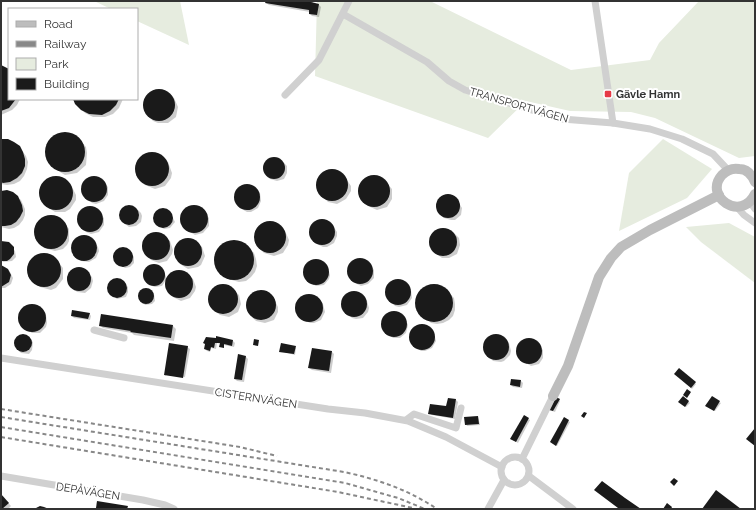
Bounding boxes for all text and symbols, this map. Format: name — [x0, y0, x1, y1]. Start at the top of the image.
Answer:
legend — [8, 8, 138, 100]
text: Road — [44, 17, 73, 31]
text: Railway — [44, 37, 87, 51]
text: Park — [44, 57, 69, 71]
text: Building — [44, 77, 90, 91]
street label: TRANSPORTVÄGEN — [468, 85, 570, 126]
place label: Gävle Hamn — [616, 88, 681, 101]
marker: Gävle Hamn — [603, 89, 613, 99]
street label: CISTERNVÄGEN — [214, 386, 298, 411]
street label: DEPÅVÄGEN — [55, 479, 121, 503]

